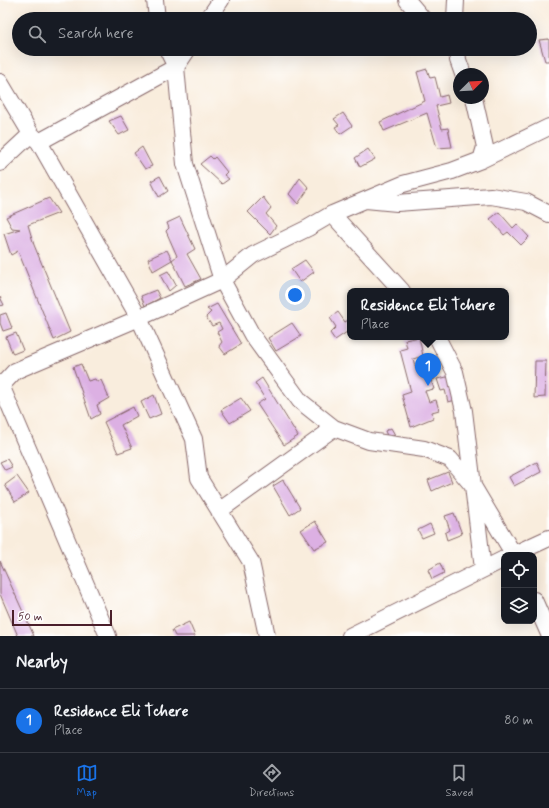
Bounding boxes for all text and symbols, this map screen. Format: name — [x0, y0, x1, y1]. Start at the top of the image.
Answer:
search box — [12, 12, 537, 56]
icon: search — [26, 23, 48, 45]
text: Search here — [58, 24, 134, 44]
north arrow — [453, 68, 489, 104]
your location — [285, 285, 305, 305]
popup — [347, 288, 509, 340]
text: Residence Eli Tchere — [361, 296, 495, 316]
text: Place — [361, 316, 389, 333]
pin: 1 — [415, 353, 441, 386]
map controls — [501, 552, 537, 624]
button: locate — [501, 552, 537, 588]
button: layers — [501, 588, 537, 624]
scale bar — [12, 608, 112, 627]
text: 50 m — [18, 610, 43, 624]
text: Nearby — [16, 651, 68, 673]
text: Residence Eli Tchere — [54, 702, 188, 722]
text: 1 — [26, 712, 32, 729]
text: 80 m — [504, 712, 533, 729]
text: Place — [54, 722, 83, 739]
tab: Map — [76, 762, 98, 800]
tab: Directions — [249, 762, 294, 800]
tab: Saved — [446, 762, 473, 800]

